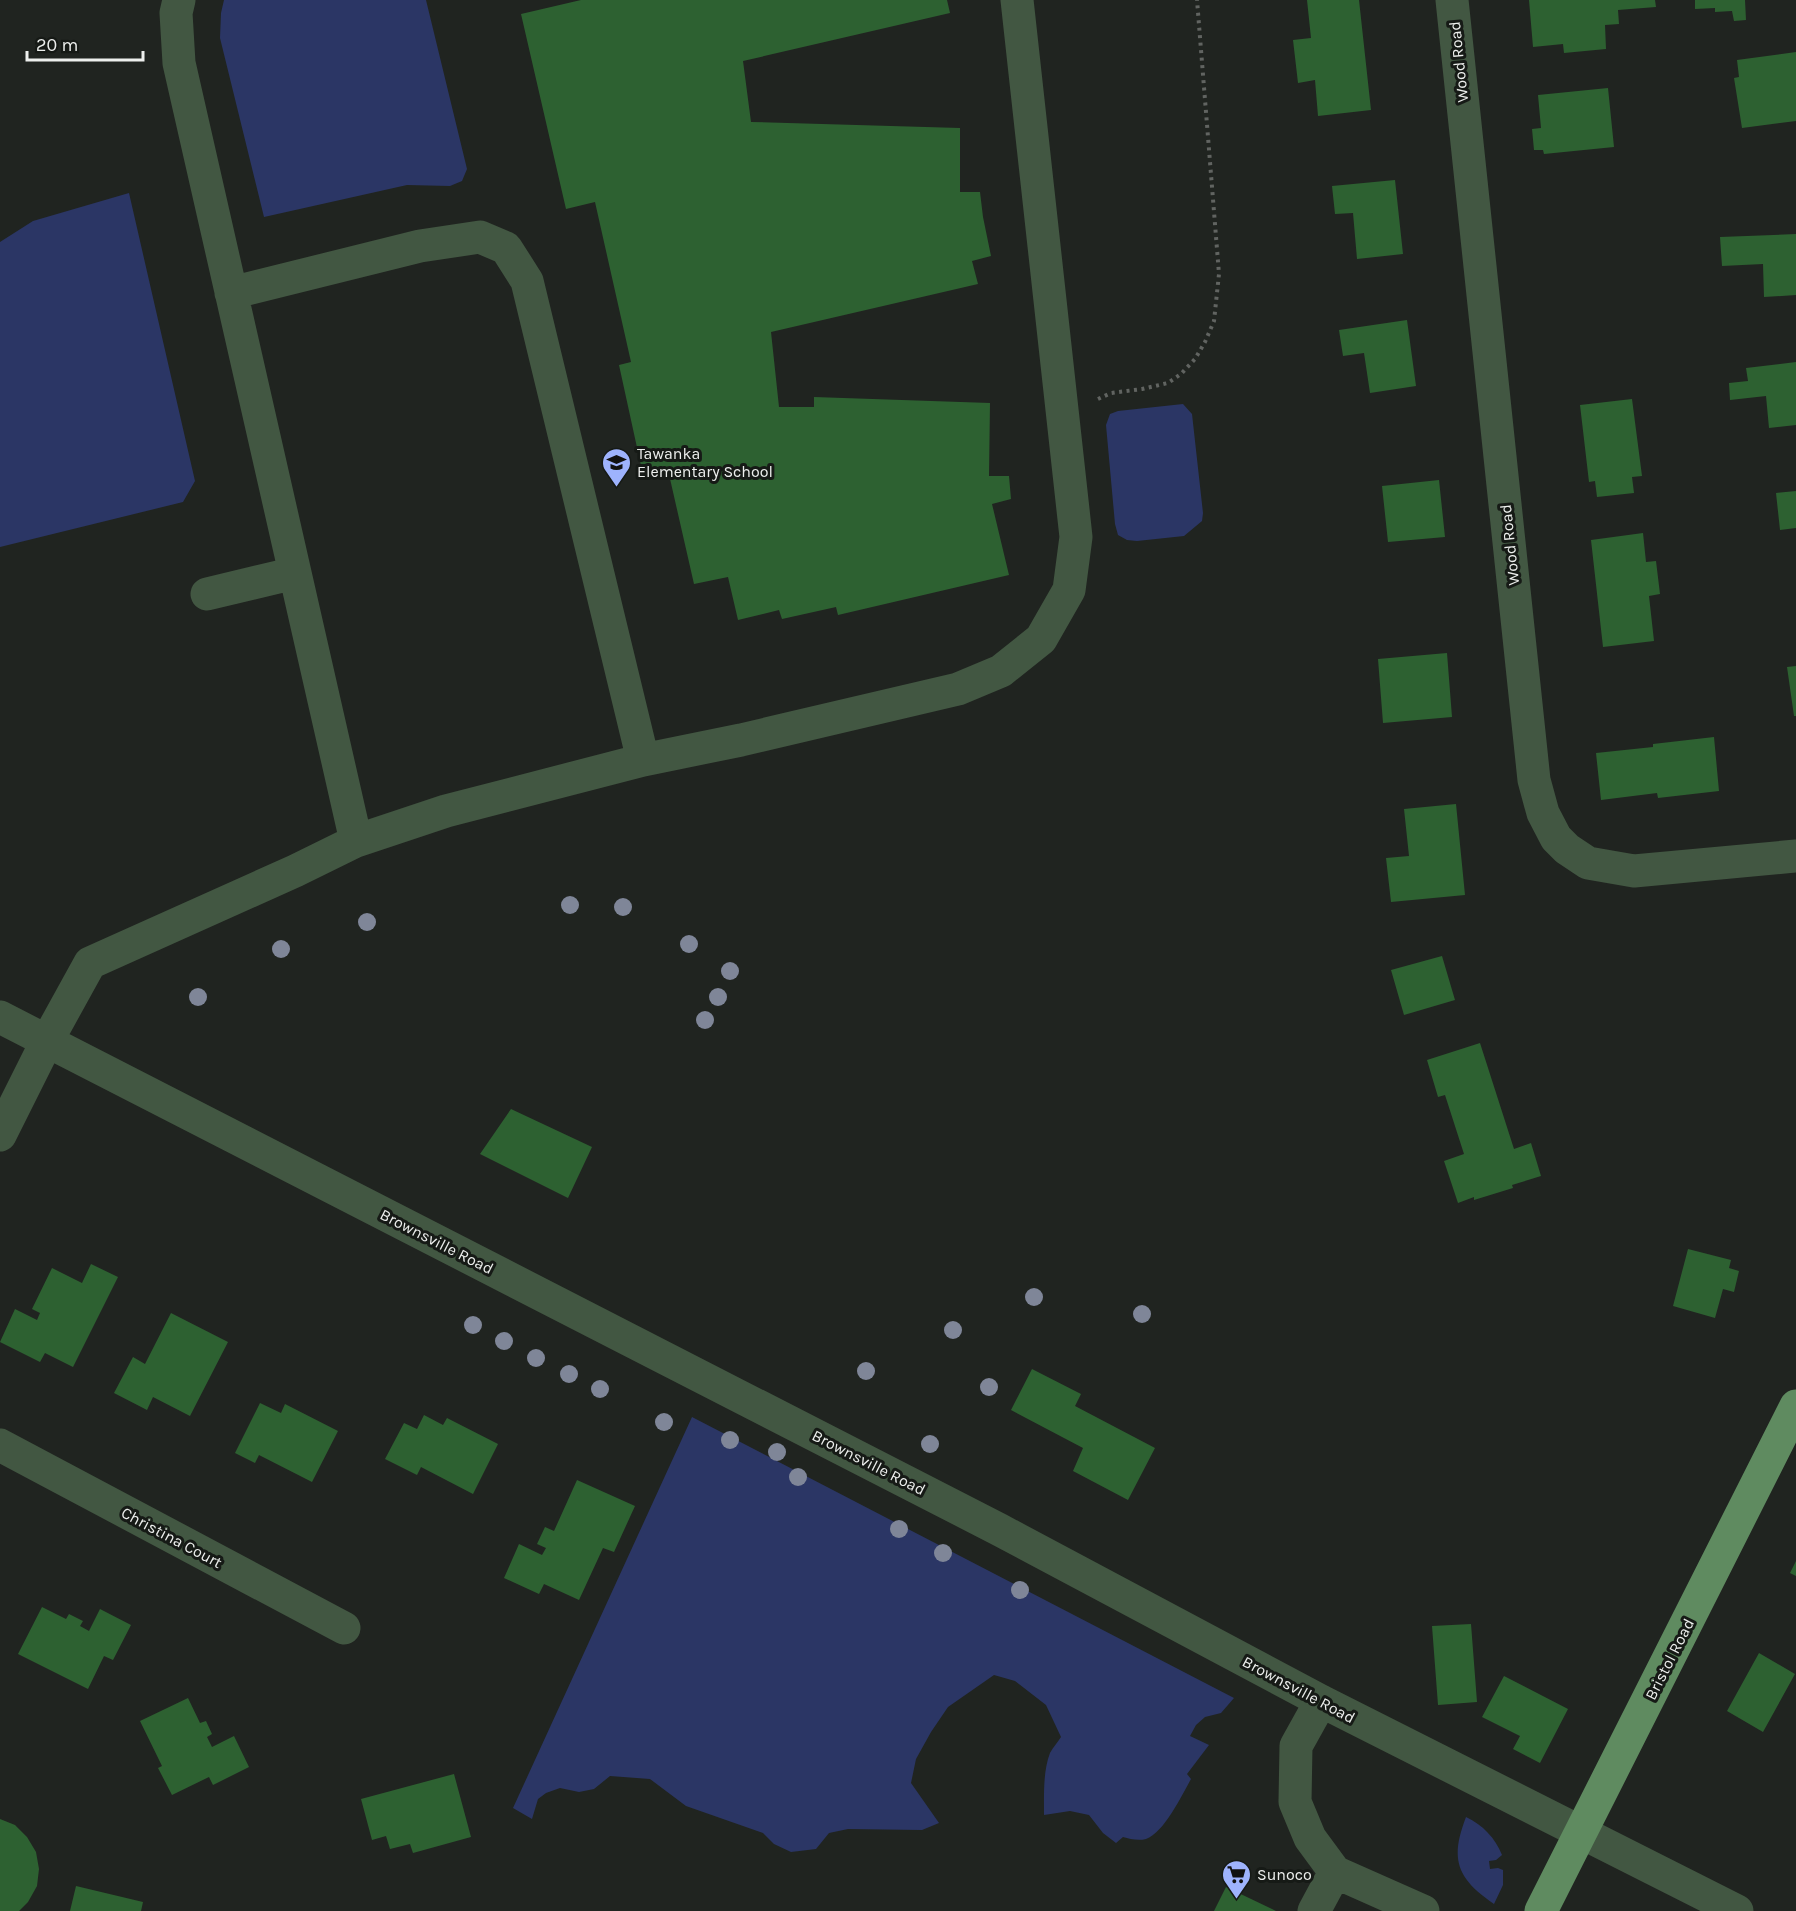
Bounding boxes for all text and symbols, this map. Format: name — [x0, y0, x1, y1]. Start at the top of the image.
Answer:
street label: Wood Road — [1445, 20, 1472, 103]
scale bar — [27, 24, 142, 62]
text: 20 m — [36, 34, 78, 56]
place label: Tawanka Elementary School — [637, 444, 773, 481]
school or university icon: Tawanka Elementary School — [600, 446, 632, 488]
street label: Wood Road — [1496, 503, 1523, 586]
street label: Brownsville Road — [377, 1205, 497, 1278]
street label: Brownsville Road — [809, 1426, 929, 1499]
street label: Christina Court — [118, 1503, 225, 1572]
street label: Bristol Road — [1641, 1615, 1698, 1703]
street label: Brownsville Road — [1239, 1652, 1358, 1727]
supermarket icon: Sunoco — [1220, 1858, 1252, 1900]
place label: Sunoco — [1257, 1865, 1312, 1884]

